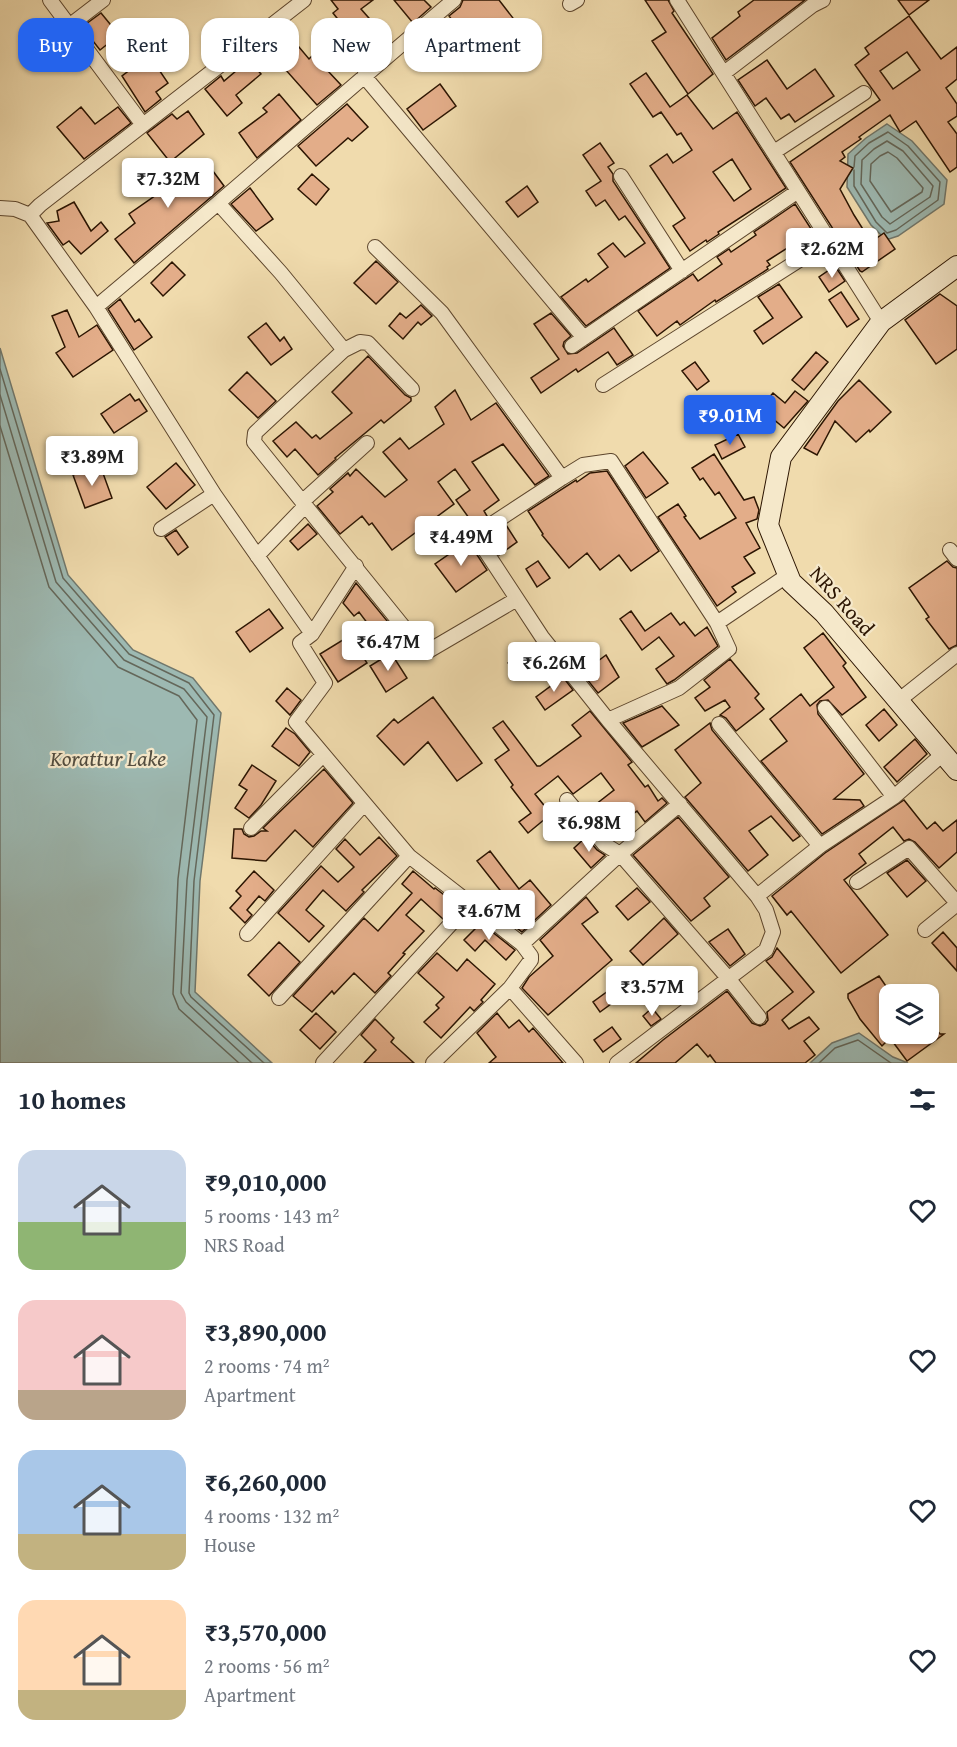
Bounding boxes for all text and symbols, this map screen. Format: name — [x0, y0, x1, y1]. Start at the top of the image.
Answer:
chip: Buy — [18, 18, 94, 72]
chip: Rent — [106, 18, 189, 72]
chip: Filters — [201, 18, 299, 72]
chip: New — [311, 18, 392, 72]
chip: Apartment — [404, 18, 542, 72]
pin: ₹7.32M — [119, 158, 217, 209]
text: ₹7.32M — [136, 163, 200, 192]
pin: ₹2.62M — [783, 228, 881, 279]
text: ₹2.62M — [800, 233, 864, 262]
pin: ₹9.01M — [681, 395, 779, 446]
text: ₹9.01M — [698, 400, 762, 429]
pin: ₹3.89M — [43, 436, 141, 487]
text: ₹3.89M — [60, 441, 124, 470]
pin: ₹4.49M — [412, 516, 510, 567]
text: ₹4.49M — [429, 521, 493, 550]
street label: NRS Road — [803, 559, 883, 643]
pin: ₹6.47M — [339, 621, 437, 672]
text: ₹6.47M — [356, 626, 420, 655]
pin: ₹6.26M — [505, 642, 603, 693]
text: ₹6.26M — [522, 647, 586, 676]
water label: Korattur Lake — [49, 742, 166, 774]
pin: ₹6.98M — [540, 802, 638, 853]
text: ₹6.98M — [557, 807, 621, 836]
pin: ₹4.67M — [440, 890, 538, 941]
text: ₹4.67M — [457, 895, 521, 924]
pin: ₹3.57M — [603, 966, 701, 1017]
text: ₹3.57M — [620, 971, 684, 1000]
map controls — [879, 984, 939, 1044]
button: layers — [879, 984, 939, 1044]
text: 10 homes — [18, 1080, 126, 1119]
icon: filters — [906, 1083, 939, 1116]
text: ₹9,010,000 — [204, 1162, 326, 1201]
icon: home — [66, 1174, 138, 1246]
icon: heart — [906, 1194, 939, 1227]
text: 5 rooms · 143 m² — [204, 1201, 339, 1230]
text: NRS Road — [204, 1230, 285, 1259]
text: ₹3,890,000 — [204, 1312, 326, 1351]
icon: home — [66, 1324, 138, 1396]
icon: heart — [906, 1344, 939, 1377]
text: 2 rooms · 74 m² — [204, 1351, 330, 1380]
text: Apartment — [204, 1380, 296, 1409]
text: ₹6,260,000 — [204, 1462, 326, 1501]
icon: home — [66, 1474, 138, 1546]
icon: heart — [906, 1494, 939, 1527]
text: 4 rooms · 132 m² — [204, 1501, 339, 1530]
text: House — [204, 1530, 256, 1559]
text: ₹3,570,000 — [204, 1612, 326, 1651]
icon: home — [66, 1624, 138, 1696]
icon: heart — [906, 1644, 939, 1677]
text: 2 rooms · 56 m² — [204, 1651, 330, 1680]
text: Apartment — [204, 1680, 296, 1709]

